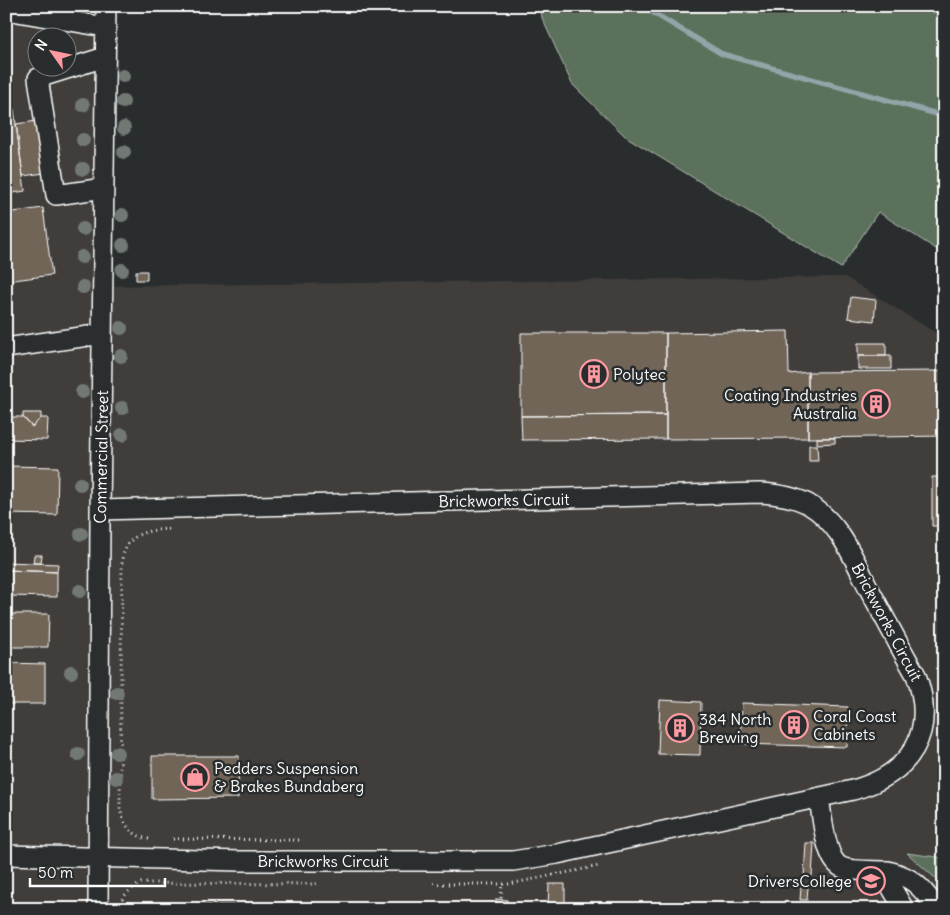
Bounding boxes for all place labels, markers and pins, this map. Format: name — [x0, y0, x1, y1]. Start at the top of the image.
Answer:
building icon: Polytec — [579, 359, 609, 389]
place label: Polytec — [613, 364, 666, 384]
place label: Coating Industries Australia — [724, 385, 857, 423]
building icon: Coating Industries Australia — [861, 389, 891, 419]
place label: Coral Coast Cabinets — [813, 706, 897, 744]
place label: 384 North Brewing — [699, 709, 771, 747]
building icon: Coral Coast Cabinets — [779, 710, 809, 740]
building icon: 384 North Brewing — [665, 713, 695, 743]
place label: Pedders Suspension & Brakes Bundaberg — [214, 758, 364, 796]
shop icon: Pedders Suspension & Brakes Bundaberg — [180, 762, 210, 792]
school or university icon: DriversCollege — [856, 866, 886, 896]
place label: DriversCollege — [748, 871, 852, 891]

